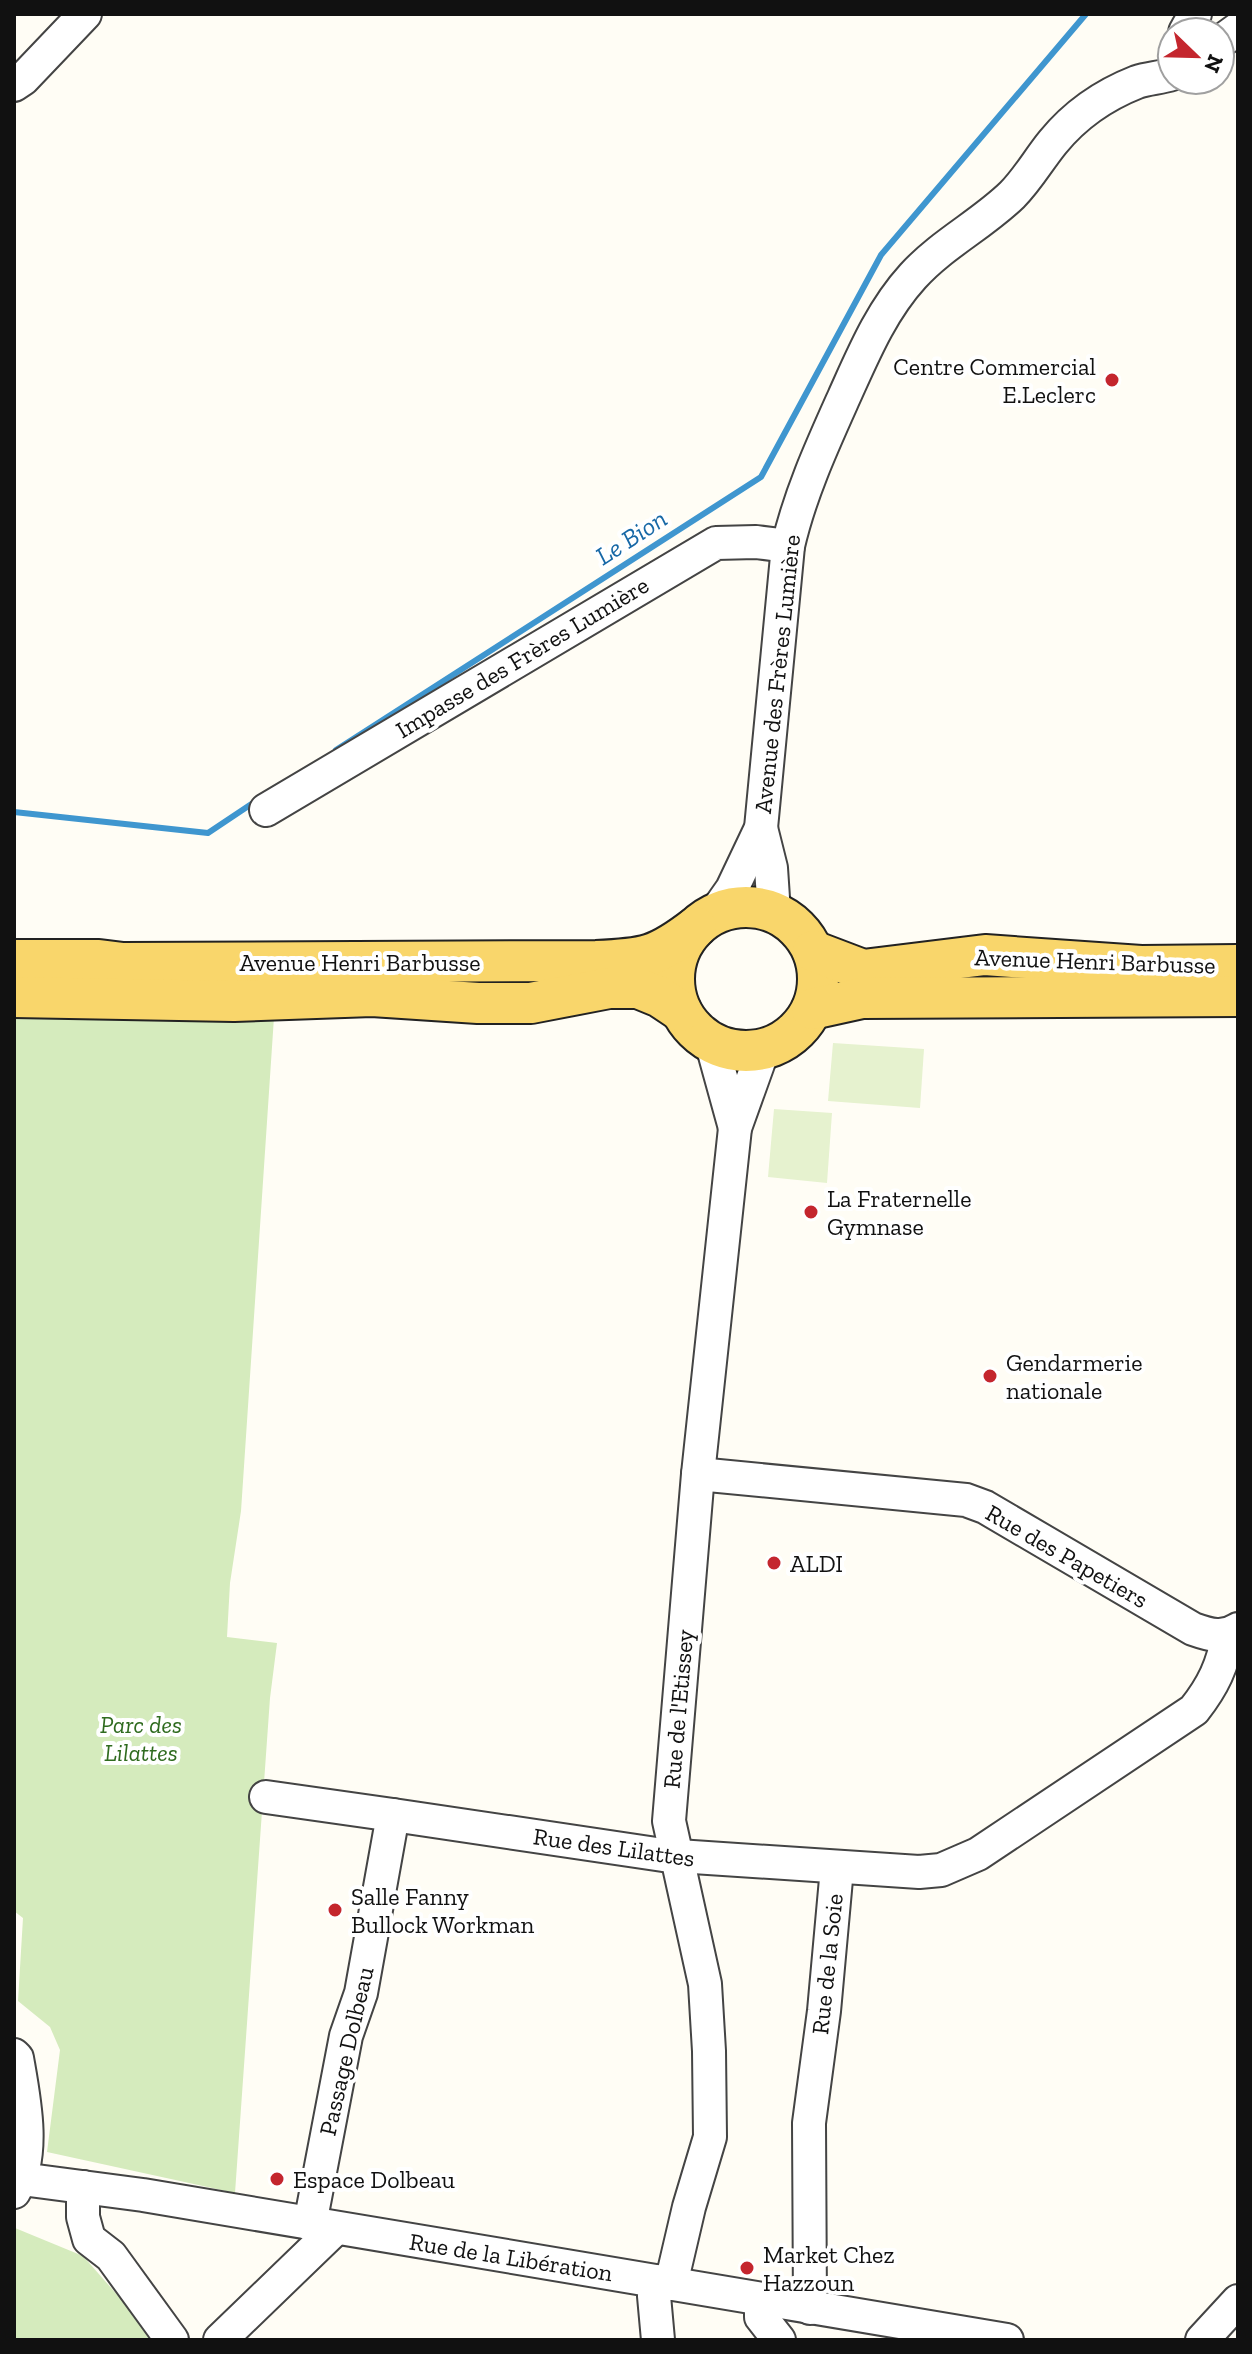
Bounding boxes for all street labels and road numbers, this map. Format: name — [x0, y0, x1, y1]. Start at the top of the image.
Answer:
street label: Avenue des Frères Lumière — [748, 533, 806, 815]
street label: Impasse des Frères Lumière — [390, 570, 654, 744]
street label: Avenue Henri Barbusse — [974, 942, 1216, 980]
street label: Avenue Henri Barbusse — [239, 948, 481, 977]
street label: Rue des Papetiers — [981, 1498, 1153, 1614]
street label: Rue de l'Etissey — [657, 1628, 699, 1790]
street label: Rue des Lilattes — [531, 1821, 697, 1873]
street label: Rue de la Soie — [805, 1892, 849, 2036]
street label: Passage Dolbeau — [312, 1963, 380, 2138]
street label: Rue de la Libération — [407, 2227, 615, 2287]

